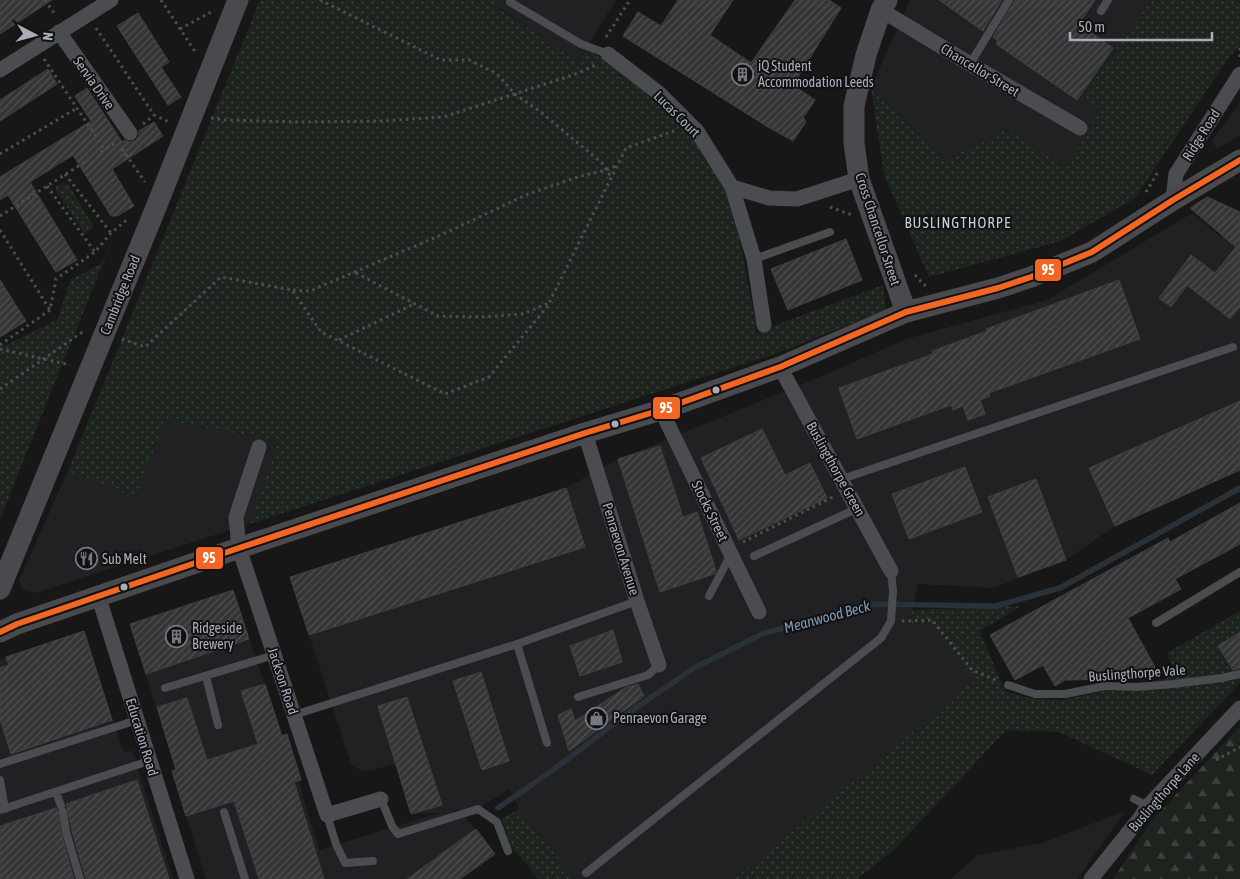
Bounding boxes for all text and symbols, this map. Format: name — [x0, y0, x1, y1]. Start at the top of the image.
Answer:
north arrow — [10, 10, 60, 60]
scale bar — [1070, 10, 1212, 42]
text: 50 m — [1078, 18, 1105, 35]
text: N — [40, 31, 56, 41]
street label: Chancellor Street — [938, 40, 1022, 100]
street label: Servia Drive — [70, 53, 118, 113]
place label: iQ Student Accommodation Leeds — [758, 58, 874, 90]
building icon: iQ Student Accommodation Leeds — [730, 62, 754, 86]
street label: Lucas Court — [651, 88, 703, 140]
street label: Ridge Road — [1179, 106, 1223, 164]
street label: Cross Chancellor Street — [852, 171, 904, 287]
district label: BUSLINGTHORPE — [905, 214, 1012, 231]
street label: Cambridge Road — [97, 253, 143, 337]
line badge: 95 — [1034, 258, 1062, 282]
text: 95 — [1041, 262, 1055, 278]
unlabelled marker — [711, 385, 721, 395]
line badge: 95 — [652, 396, 681, 420]
text: 95 — [659, 400, 673, 416]
unlabelled marker — [610, 419, 620, 429]
street label: Buslingthorpe Green — [803, 419, 869, 519]
street label: Stocks Street — [689, 478, 731, 544]
street label: Penraevon Avenue — [599, 501, 643, 597]
line badge: 95 — [195, 546, 224, 570]
restaurant icon: Sub Melt — [74, 547, 98, 571]
text: 95 — [202, 550, 216, 566]
place label: Sub Melt — [102, 551, 147, 567]
unlabelled marker — [119, 582, 129, 592]
water label: Meanwood Beck — [782, 597, 872, 636]
place label: Ridgeside Brewery — [192, 620, 242, 652]
building icon: Ridgeside Brewery — [164, 624, 188, 648]
street label: Jackson Road — [265, 646, 301, 716]
street label: Buslingthorpe Vale — [1088, 662, 1186, 684]
street label: Education Road — [123, 696, 161, 778]
shop icon: Penraevon Garage — [585, 706, 609, 730]
place label: Penraevon Garage — [613, 710, 707, 726]
street label: Buslingthorpe Lane — [1125, 749, 1203, 835]

